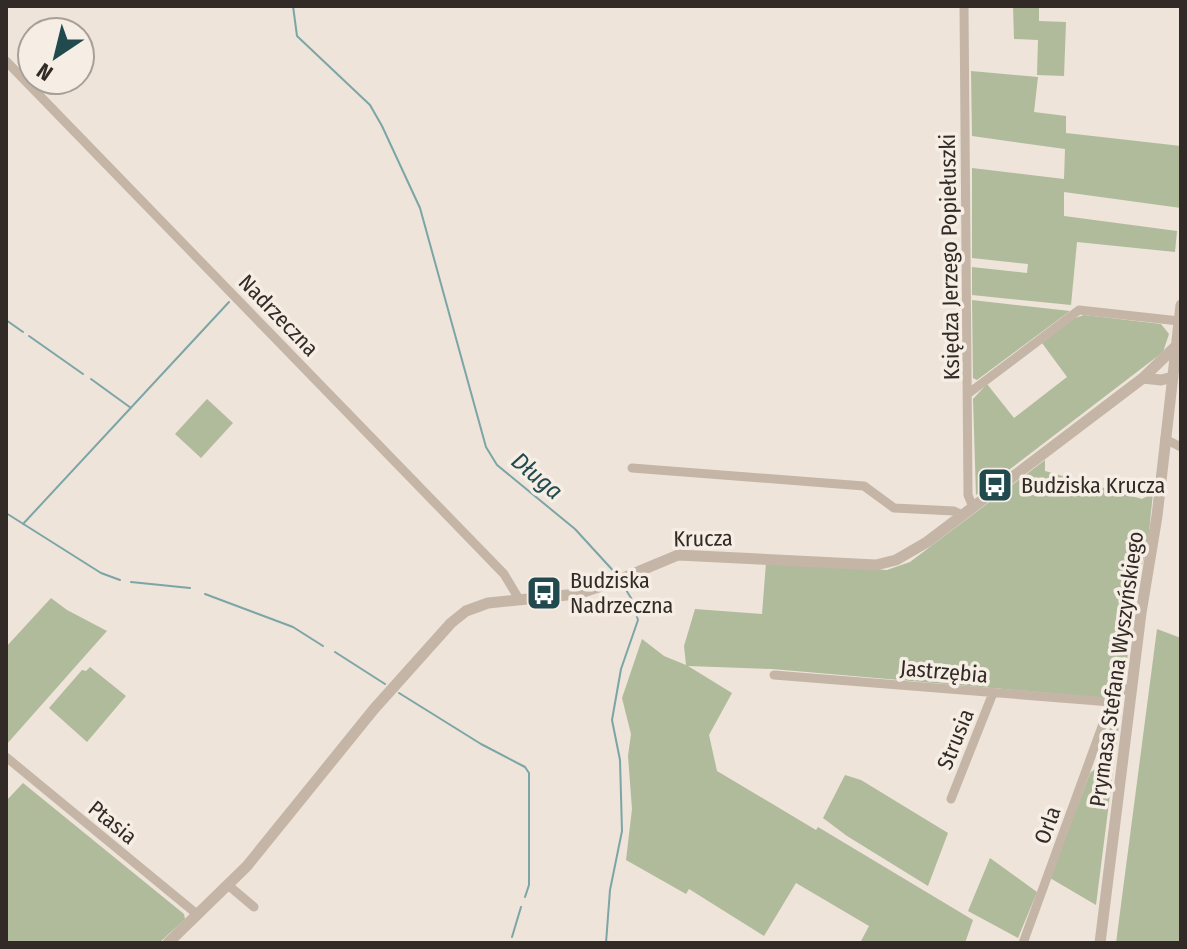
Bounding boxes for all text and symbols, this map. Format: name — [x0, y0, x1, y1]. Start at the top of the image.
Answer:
north arrow — [16, 16, 96, 96]
text: N — [32, 57, 58, 87]
street label: Księdza Jerzego Popiełuszki — [934, 134, 965, 380]
street label: Nadrzeczna — [233, 269, 324, 362]
water label: Długa — [506, 447, 568, 505]
bus stop icon: Budziska Krucza — [976, 466, 1014, 504]
place label: Budziska Krucza — [1021, 472, 1165, 499]
street label: Krucza — [673, 524, 733, 553]
street label: Prymasa Stefana Wyszyńskiego — [1084, 530, 1149, 808]
place label: Budziska Nadrzeczna — [570, 567, 673, 619]
bus stop icon: Budziska Nadrzeczna — [525, 574, 563, 612]
street label: Jastrzębia — [899, 654, 989, 689]
street label: Strusia — [931, 705, 980, 773]
street label: Ptasia — [83, 795, 142, 850]
street label: Orla — [1028, 803, 1067, 848]

